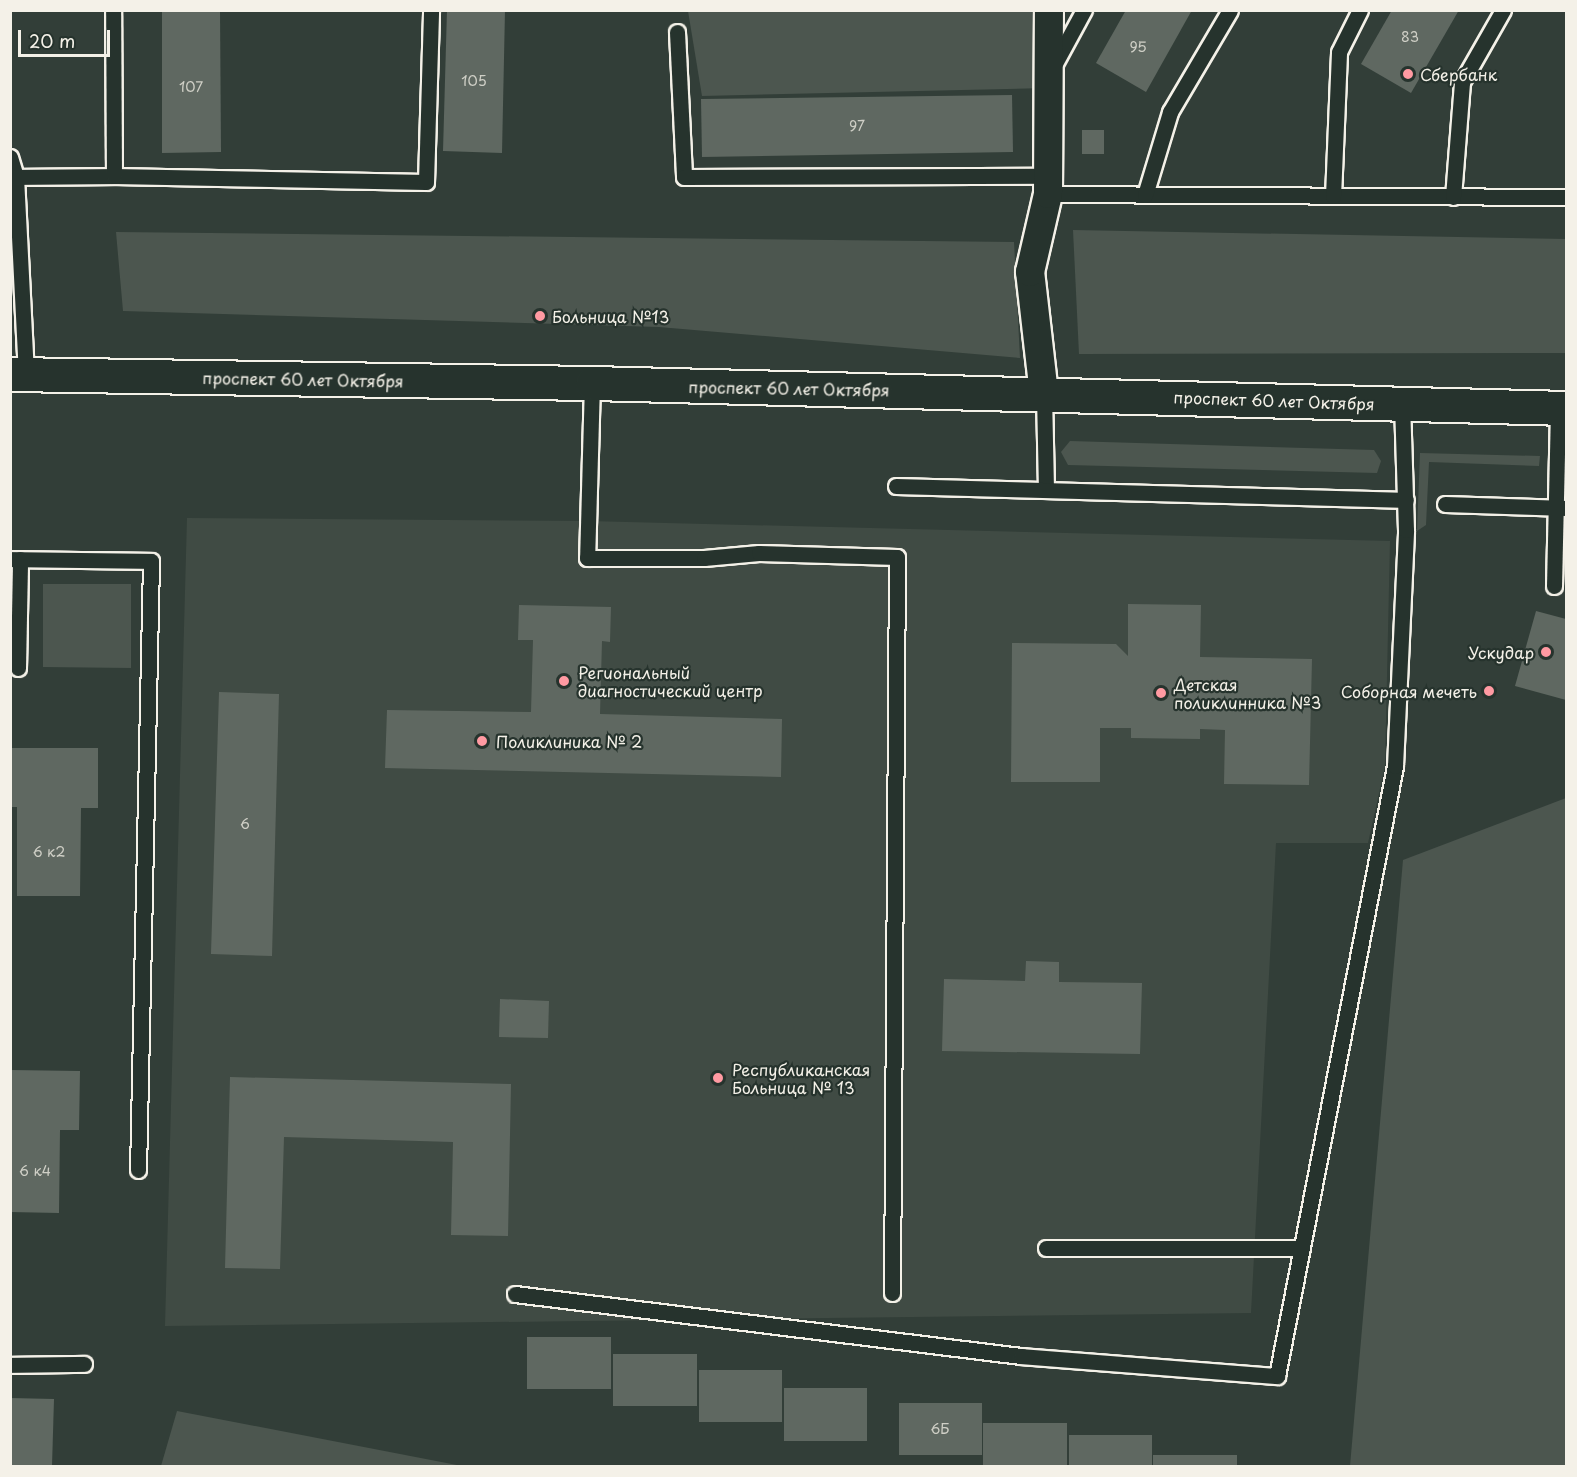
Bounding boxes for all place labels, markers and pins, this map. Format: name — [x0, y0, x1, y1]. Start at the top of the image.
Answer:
place label: Сбербанк — [1420, 64, 1497, 84]
marker: Сбербанк — [1401, 67, 1415, 81]
place label: Больница №13 — [552, 306, 670, 326]
marker: Больница №13 — [533, 309, 547, 323]
place label: Ускудар — [1468, 642, 1534, 662]
marker: Ускудар — [1539, 645, 1553, 659]
place label: Региональный диагностический центр — [578, 662, 763, 700]
marker: Региональный диагностический центр — [555, 672, 573, 690]
place label: Детская поликлинника №3 — [1174, 674, 1322, 712]
place label: Соборная мечеть — [1340, 681, 1477, 701]
marker: Детская поликлинника №3 — [1152, 684, 1170, 702]
marker: Соборная мечеть — [1482, 684, 1496, 698]
place label: Поликлиника № 2 — [496, 731, 642, 751]
marker: Поликлиника № 2 — [473, 732, 491, 750]
place label: Республиканская Больница № 13 — [732, 1059, 870, 1097]
marker: Республиканская Больница № 13 — [709, 1069, 727, 1087]

